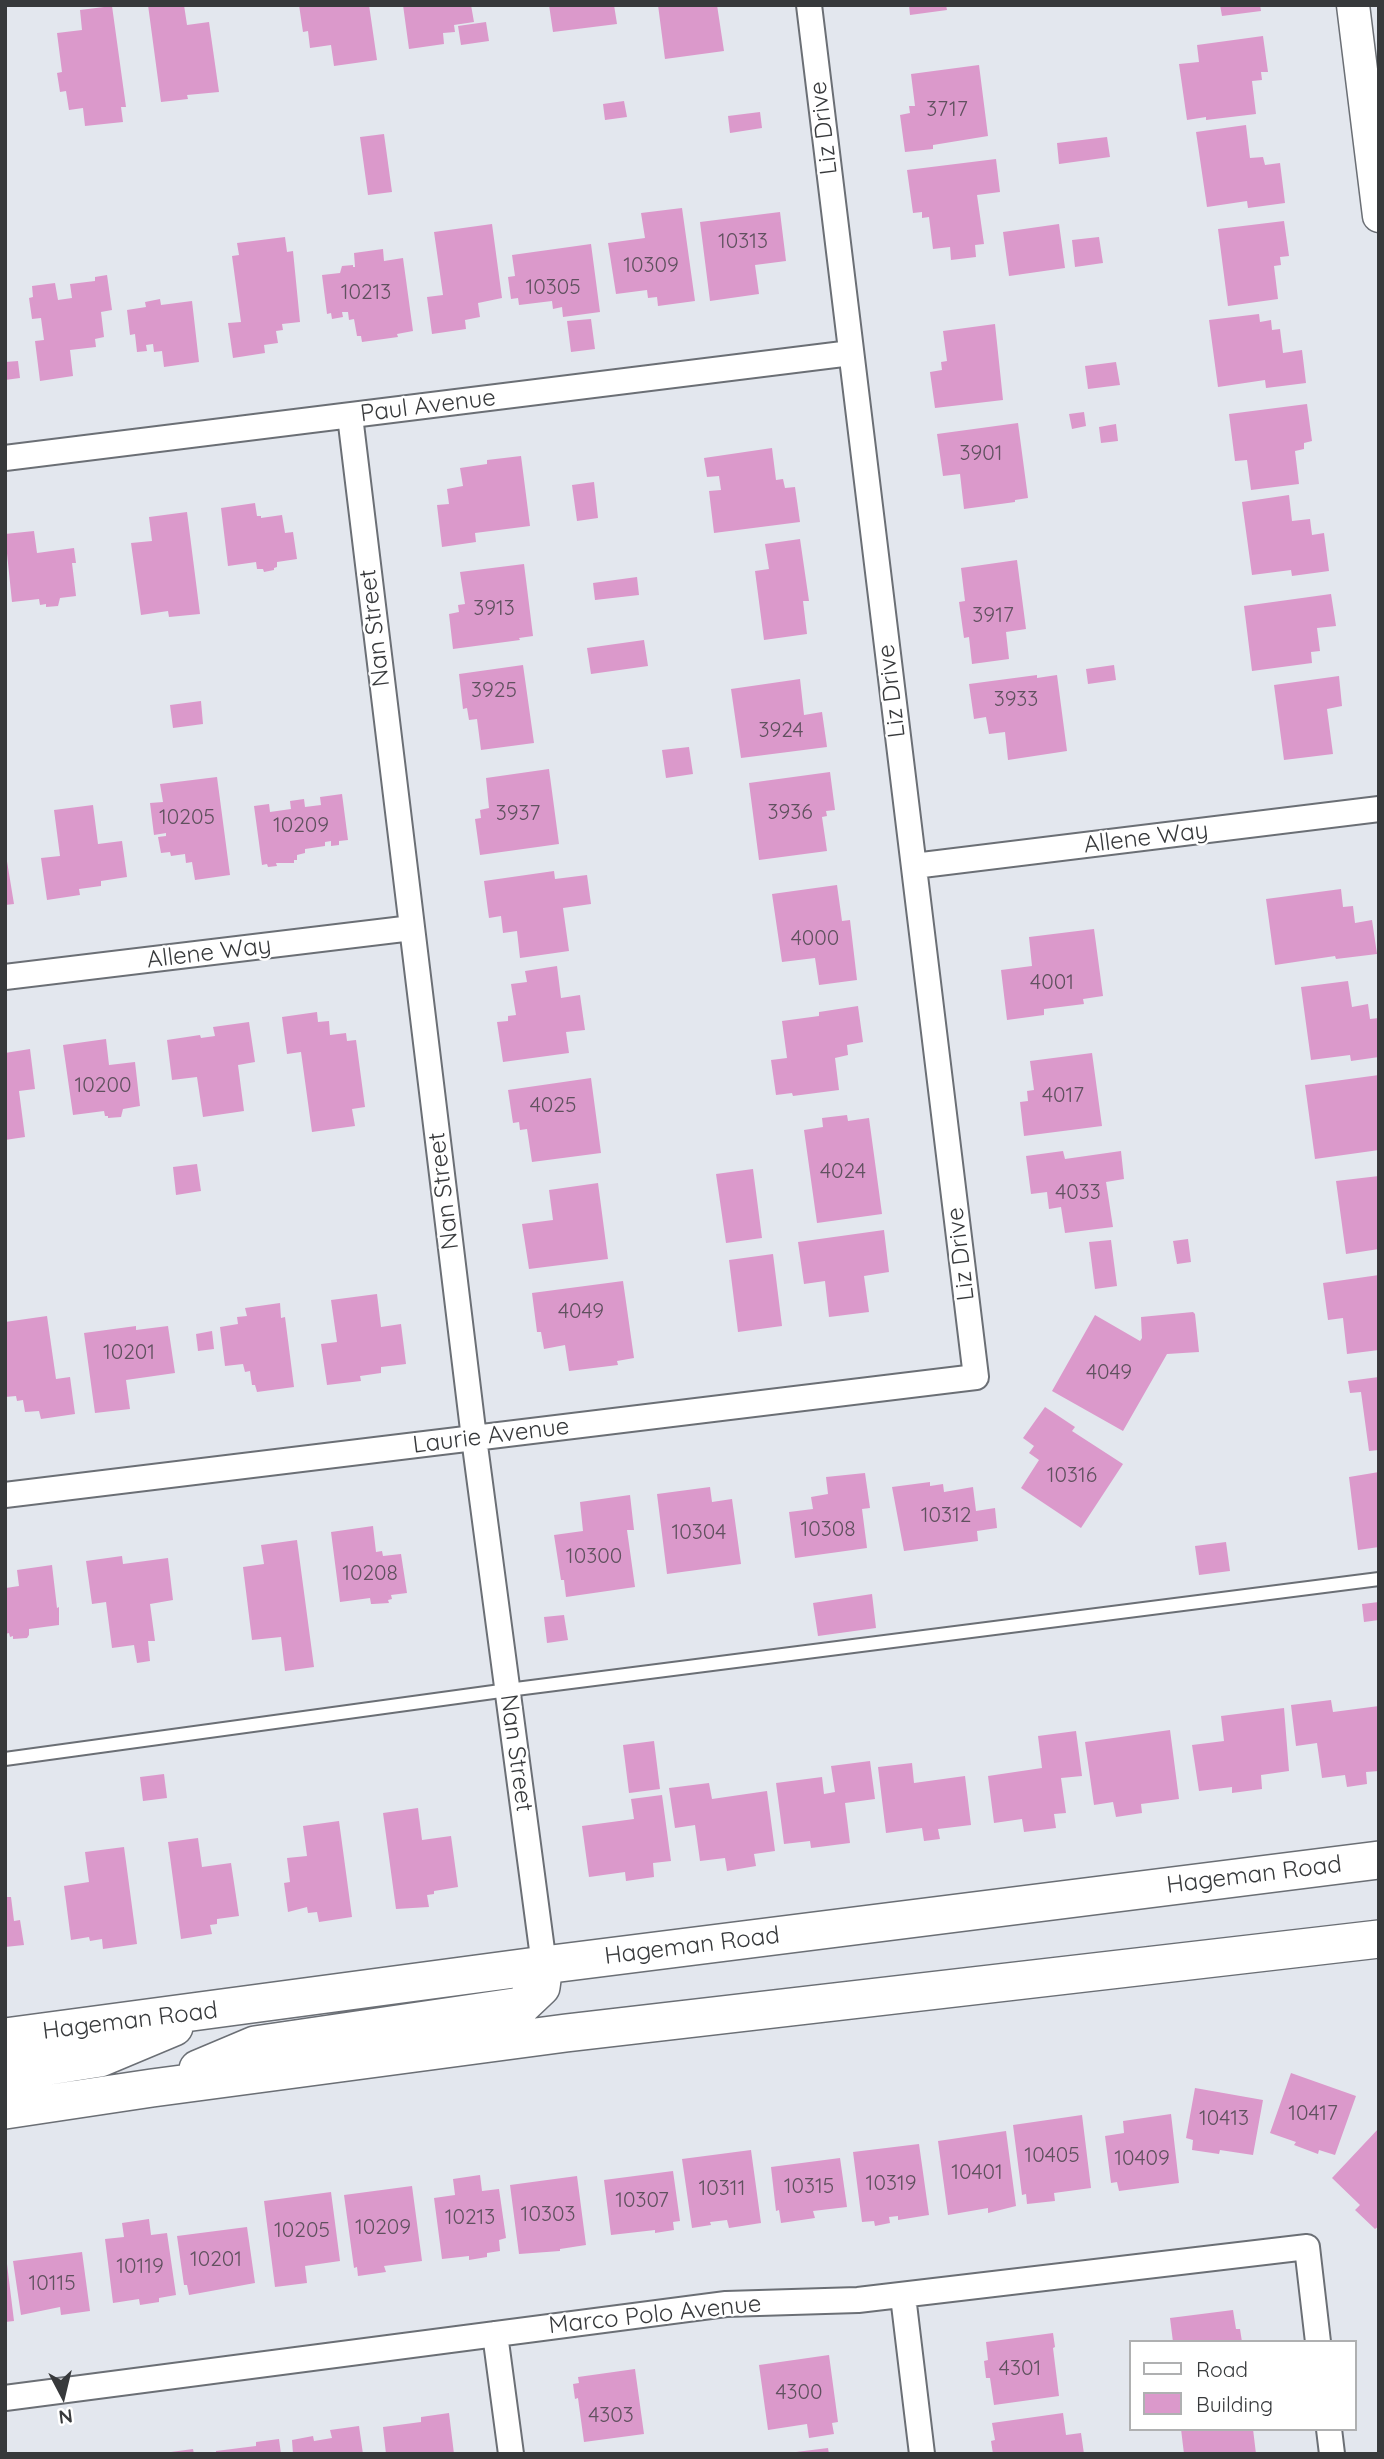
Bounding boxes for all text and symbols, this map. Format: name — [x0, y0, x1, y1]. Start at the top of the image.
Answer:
street label: Liz Drive — [804, 80, 844, 176]
house number: 3717 — [926, 97, 968, 123]
house number: 10313 — [718, 229, 768, 255]
house number: 10309 — [623, 253, 679, 279]
house number: 10305 — [525, 275, 581, 301]
house number: 10213 — [341, 280, 391, 306]
street label: Paul Avenue — [359, 383, 497, 429]
house number: 3901 — [960, 441, 1002, 467]
street label: Nan Street — [354, 568, 396, 688]
house number: 3913 — [473, 596, 515, 622]
house number: 3917 — [972, 603, 1014, 629]
street label: Liz Drive — [872, 643, 912, 739]
house number: 3925 — [471, 678, 517, 704]
house number: 3933 — [994, 687, 1038, 713]
house number: 3924 — [758, 718, 804, 744]
house number: 3936 — [767, 800, 813, 826]
house number: 3937 — [496, 801, 540, 827]
house number: 10205 — [159, 805, 215, 831]
house number: 10209 — [273, 813, 329, 839]
street label: Allene Way — [1082, 816, 1210, 860]
house number: 4000 — [791, 926, 839, 952]
street label: Allene Way — [145, 931, 273, 975]
house number: 4001 — [1030, 970, 1074, 996]
house number: 10200 — [75, 1073, 131, 1099]
house number: 4017 — [1042, 1083, 1084, 1109]
house number: 4025 — [530, 1093, 576, 1119]
street label: Nan Street — [423, 1131, 465, 1251]
house number: 4024 — [820, 1159, 866, 1185]
house number: 4033 — [1055, 1180, 1101, 1206]
street label: Liz Drive — [941, 1206, 981, 1302]
house number: 4049 — [558, 1299, 604, 1325]
house number: 10201 — [103, 1340, 155, 1366]
house number: 4049 — [1086, 1360, 1132, 1386]
street label: Laurie Avenue — [411, 1412, 571, 1460]
house number: 10316 — [1047, 1463, 1097, 1489]
house number: 10312 — [921, 1503, 971, 1529]
house number: 10308 — [800, 1517, 856, 1543]
house number: 10304 — [672, 1520, 726, 1546]
house number: 10300 — [566, 1544, 622, 1570]
house number: 10208 — [342, 1561, 398, 1587]
street label: Nan Street — [494, 1693, 538, 1813]
street label: Hageman Road — [1165, 1850, 1343, 1900]
street label: Hageman Road — [603, 1921, 781, 1971]
street label: Hageman Road — [41, 1996, 219, 2046]
house number: 10417 — [1288, 2101, 1338, 2127]
house number: 10413 — [1199, 2106, 1249, 2132]
house number: 10405 — [1024, 2143, 1080, 2169]
house number: 10409 — [1114, 2146, 1170, 2172]
house number: 10401 — [951, 2160, 1003, 2186]
house number: 10319 — [866, 2171, 916, 2197]
house number: 10315 — [784, 2174, 834, 2200]
house number: 10311 — [699, 2176, 745, 2202]
house number: 10307 — [615, 2188, 669, 2214]
house number: 10303 — [521, 2202, 575, 2228]
house number: 10213 — [445, 2205, 495, 2231]
house number: 10209 — [355, 2215, 411, 2241]
house number: 10205 — [274, 2218, 330, 2244]
house number: 10201 — [190, 2247, 242, 2273]
house number: 10119 — [116, 2254, 164, 2280]
house number: 10115 — [28, 2271, 76, 2297]
street label: Marco Polo Avenue — [547, 2290, 763, 2340]
legend — [1128, 2340, 1356, 2431]
house number: 4301 — [999, 2356, 1041, 2382]
text: Road — [1196, 2356, 1248, 2382]
north arrow — [28, 2361, 98, 2431]
house number: 4300 — [775, 2380, 823, 2406]
text: Building — [1196, 2391, 1273, 2417]
house number: 4303 — [588, 2403, 634, 2429]
text: N — [57, 2404, 74, 2430]

